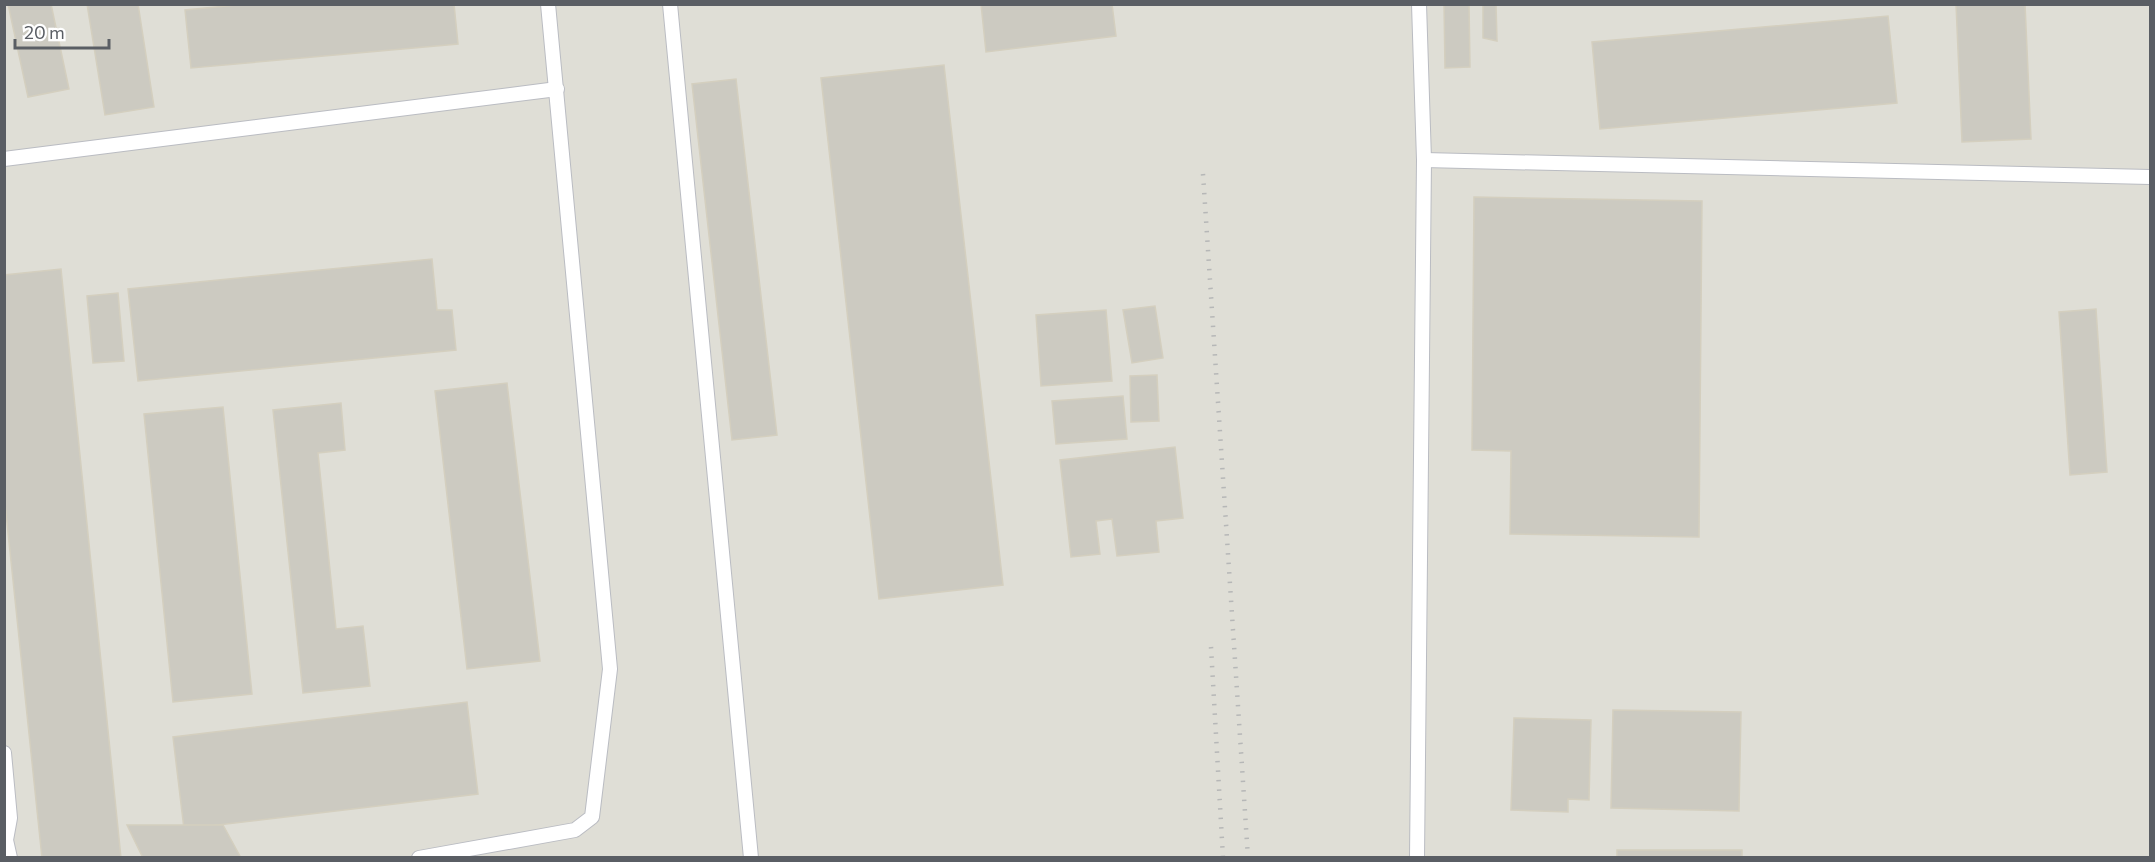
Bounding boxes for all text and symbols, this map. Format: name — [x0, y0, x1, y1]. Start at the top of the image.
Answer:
scale bar — [15, 12, 110, 50]
text: 20 m — [24, 21, 65, 43]

